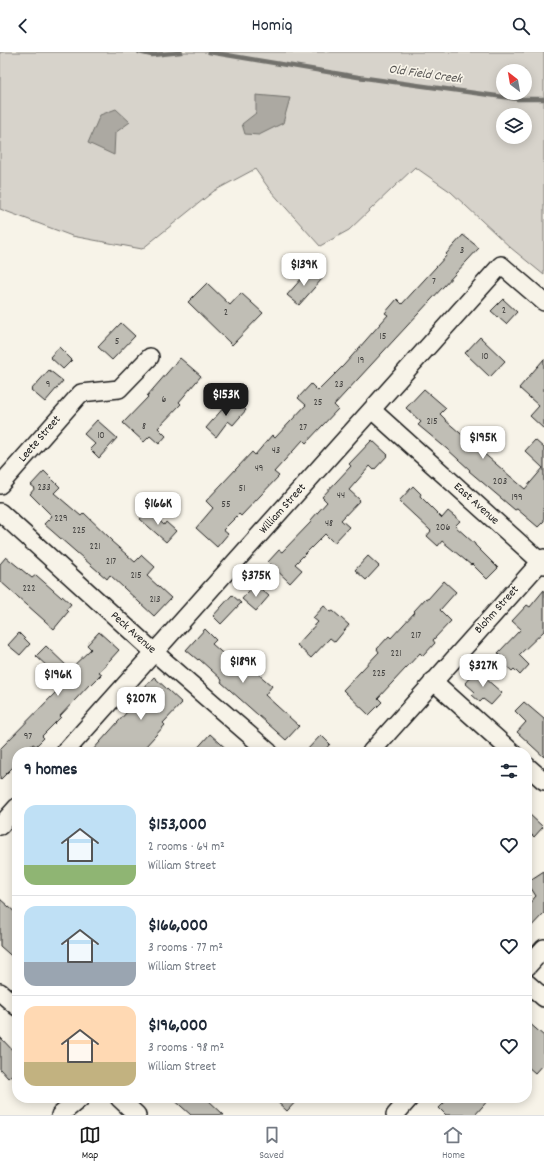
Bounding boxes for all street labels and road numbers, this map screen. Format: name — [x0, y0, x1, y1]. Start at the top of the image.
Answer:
street label: Leete Street — [15, 411, 66, 466]
street label: East Avenue — [449, 479, 503, 529]
street label: William Street — [256, 480, 311, 538]
street label: Blohm Street — [471, 582, 524, 638]
street label: Peck Avenue — [106, 608, 160, 658]

